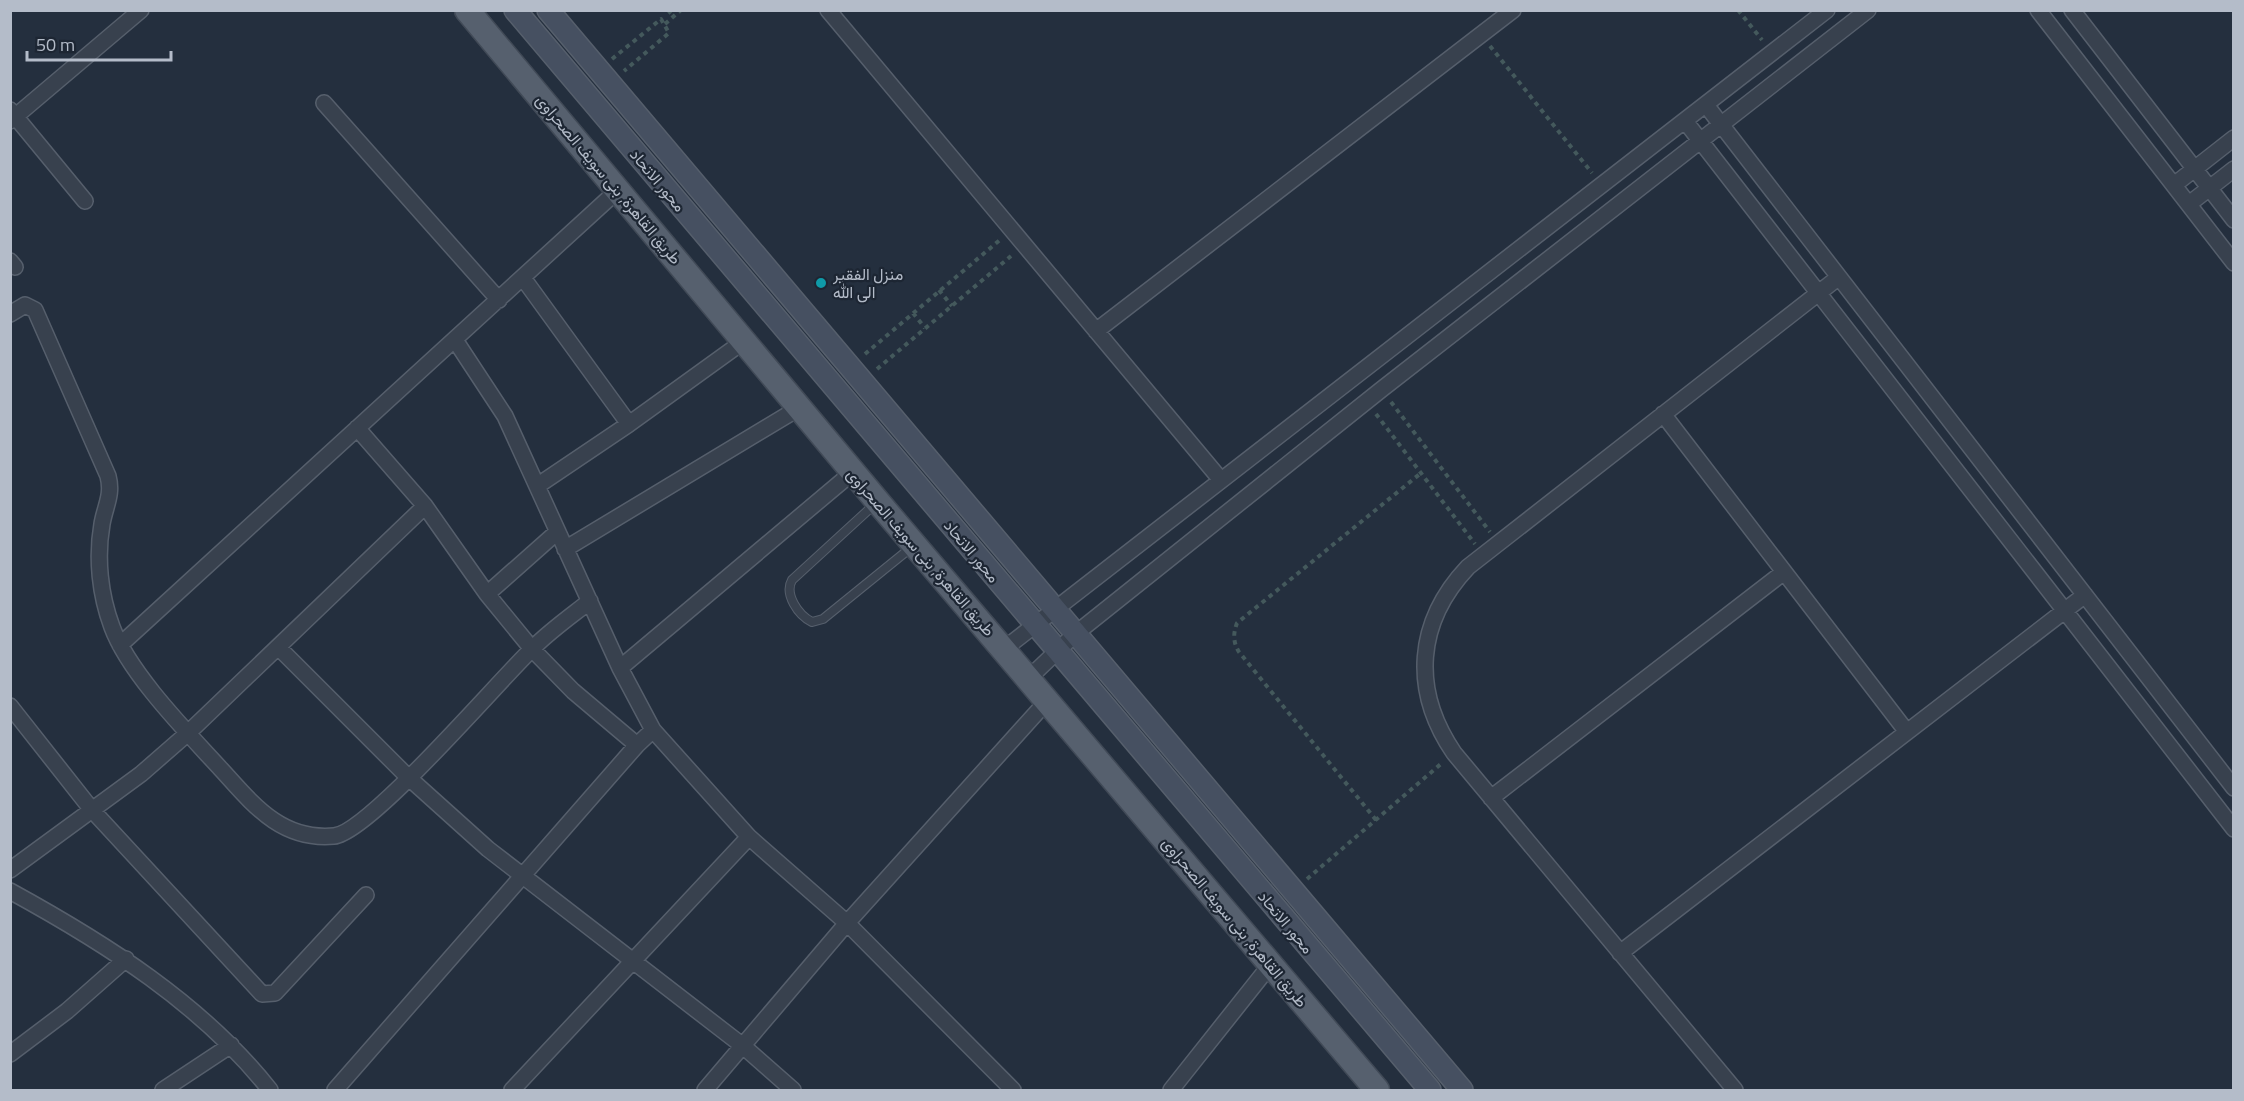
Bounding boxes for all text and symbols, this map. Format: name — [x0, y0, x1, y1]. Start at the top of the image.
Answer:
scale bar — [27, 24, 171, 62]
text: 50 m — [36, 31, 75, 58]
street label: طريق القاهرة, بنى سويف الصحراوى — [530, 89, 688, 269]
street label: محور الاتحاد — [624, 143, 692, 217]
place label: منزل الفقير الى الله — [832, 262, 903, 304]
marker: منزل الفقير الى الله — [814, 276, 828, 290]
street label: طريق القاهرة, بنى سويف الصحراوى — [841, 463, 1001, 641]
street label: محور الاتحاد — [938, 514, 1006, 588]
street label: طريق القاهرة, بنى سويف الصحراوى — [1156, 832, 1314, 1012]
street label: محور الاتحاد — [1252, 885, 1320, 959]

